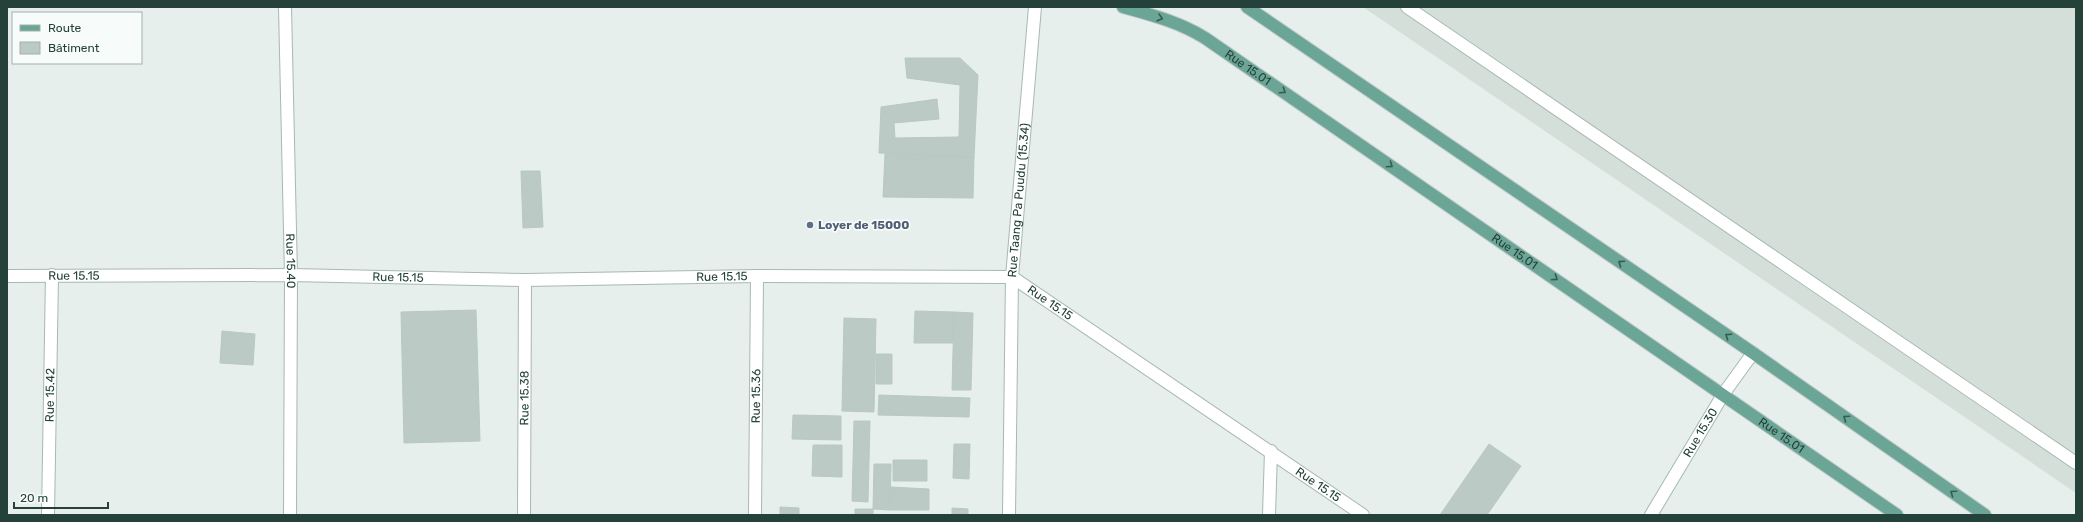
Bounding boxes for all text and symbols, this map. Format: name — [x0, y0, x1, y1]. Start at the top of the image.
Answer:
legend — [12, 12, 142, 64]
one-way arrow — [1157, 13, 1164, 21]
text: Route — [48, 21, 82, 35]
text: Bâtiment — [48, 41, 100, 55]
street label: Rue 15.01 — [1222, 47, 1273, 88]
one-way arrow — [1279, 86, 1286, 94]
street label: Rue Taang Pa Puudu (15.34) — [1005, 122, 1032, 278]
one-way arrow — [1386, 160, 1393, 167]
place label: Loyer de 15000 — [818, 218, 909, 232]
marker: Loyer de 15000 — [805, 220, 815, 230]
street label: Rue 15.01 — [1489, 231, 1540, 272]
street label: Rue 15.40 — [283, 233, 298, 288]
one-way arrow — [1618, 260, 1625, 268]
street label: Rue 15.15 — [48, 269, 100, 283]
street label: Rue 15.15 — [696, 269, 748, 284]
street label: Rue 15.15 — [372, 270, 424, 285]
one-way arrow — [1551, 273, 1558, 280]
street label: Rue 15.15 — [1025, 283, 1075, 323]
one-way arrow — [1725, 333, 1732, 341]
street label: Rue 15.42 — [43, 368, 57, 422]
street label: Rue 15.36 — [749, 369, 763, 423]
street label: Rue 15.38 — [517, 371, 532, 425]
street label: Rue 15.30 — [1680, 405, 1720, 460]
street label: Rue 15.01 — [1756, 415, 1807, 456]
one-way arrow — [1844, 416, 1851, 423]
street label: Rue 15.15 — [1293, 464, 1343, 505]
scale bar — [14, 484, 108, 510]
one-way arrow — [1950, 490, 1957, 498]
text: 20 m — [20, 491, 48, 505]

